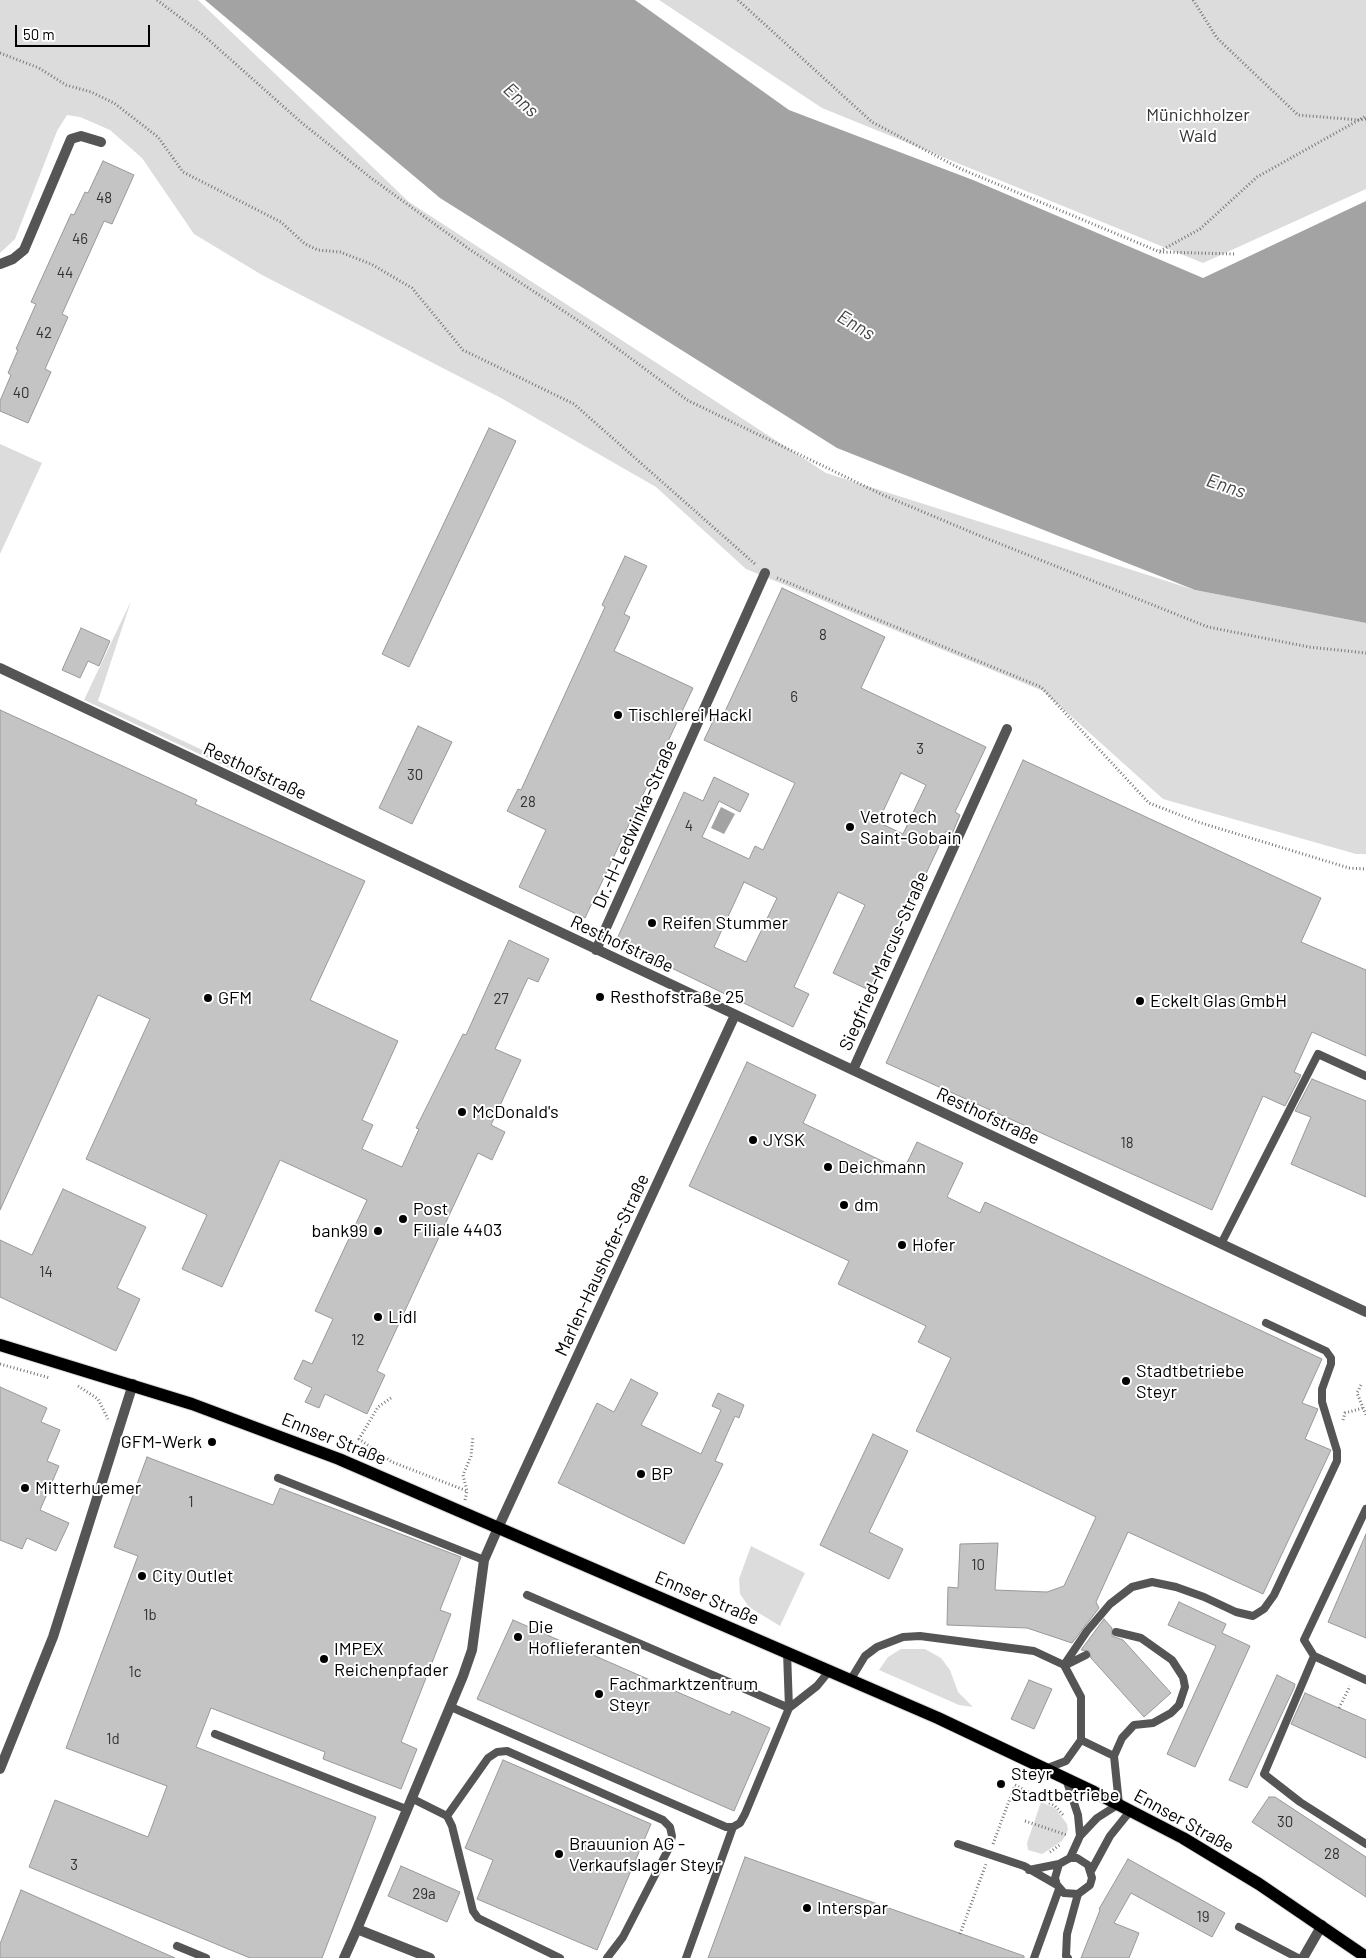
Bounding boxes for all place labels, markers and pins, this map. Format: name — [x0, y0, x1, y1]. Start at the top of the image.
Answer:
place label: Tischlerei Hackl — [628, 704, 752, 726]
marker: Tischlerei Hackl — [612, 709, 624, 721]
place label: Vetrotech Saint-Gobain — [860, 806, 961, 849]
marker: Vetrotech Saint-Gobain — [844, 821, 856, 833]
place label: Reifen Stummer — [662, 912, 788, 934]
marker: Reifen Stummer — [646, 917, 658, 929]
place label: Resthofstraße 25 — [610, 986, 744, 1008]
place label: GFM — [218, 987, 252, 1009]
place label: Eckelt Glas GmbH — [1150, 990, 1287, 1012]
marker: Resthofstraße 25 — [594, 991, 606, 1003]
marker: GFM — [202, 992, 214, 1004]
marker: Eckelt Glas GmbH — [1134, 995, 1146, 1007]
place label: McDonald's — [472, 1101, 559, 1123]
marker: McDonald's — [456, 1106, 468, 1118]
place label: JYSK — [763, 1129, 805, 1151]
marker: JYSK — [747, 1134, 759, 1146]
place label: Deichmann — [838, 1156, 926, 1178]
marker: Deichmann — [822, 1161, 834, 1173]
place label: dm — [854, 1194, 879, 1216]
place label: Post Filiale 4403 — [413, 1198, 502, 1240]
marker: dm — [838, 1199, 850, 1211]
marker: Post Filiale 4403 — [397, 1213, 409, 1225]
place label: bank99 — [312, 1220, 368, 1242]
marker: bank99 — [372, 1225, 384, 1237]
place label: Hofer — [912, 1234, 955, 1256]
marker: Hofer — [896, 1239, 908, 1251]
place label: Lidl — [388, 1306, 417, 1328]
marker: Lidl — [372, 1311, 384, 1323]
place label: Stadtbetriebe Steyr — [1136, 1360, 1244, 1402]
marker: Stadtbetriebe Steyr — [1120, 1375, 1132, 1387]
place label: GFM-Werk — [121, 1431, 202, 1453]
marker: GFM-Werk — [206, 1436, 218, 1448]
place label: BP — [651, 1463, 673, 1485]
marker: BP — [635, 1468, 647, 1480]
place label: Mitterhuemer — [35, 1477, 141, 1499]
marker: Mitterhuemer — [19, 1482, 31, 1494]
place label: City Outlet — [152, 1565, 234, 1587]
marker: City Outlet — [136, 1570, 148, 1582]
place label: Die Hoflieferanten — [528, 1616, 640, 1658]
marker: Die Hoflieferanten — [512, 1631, 524, 1643]
place label: IMPEX Reichenpfader — [334, 1638, 449, 1680]
marker: IMPEX Reichenpfader — [318, 1653, 330, 1665]
place label: Fachmarktzentrum Steyr — [609, 1673, 758, 1716]
marker: Fachmarktzentrum Steyr — [593, 1688, 605, 1700]
place label: Steyr Stadtbetriebe — [1011, 1763, 1119, 1806]
marker: Steyr Stadtbetriebe — [995, 1778, 1007, 1790]
place label: Brauunion AG - Verkaufslager Steyr — [569, 1833, 721, 1876]
marker: Brauunion AG - Verkaufslager Steyr — [553, 1848, 565, 1860]
place label: Interspar — [817, 1897, 888, 1919]
marker: Interspar — [801, 1902, 813, 1914]

